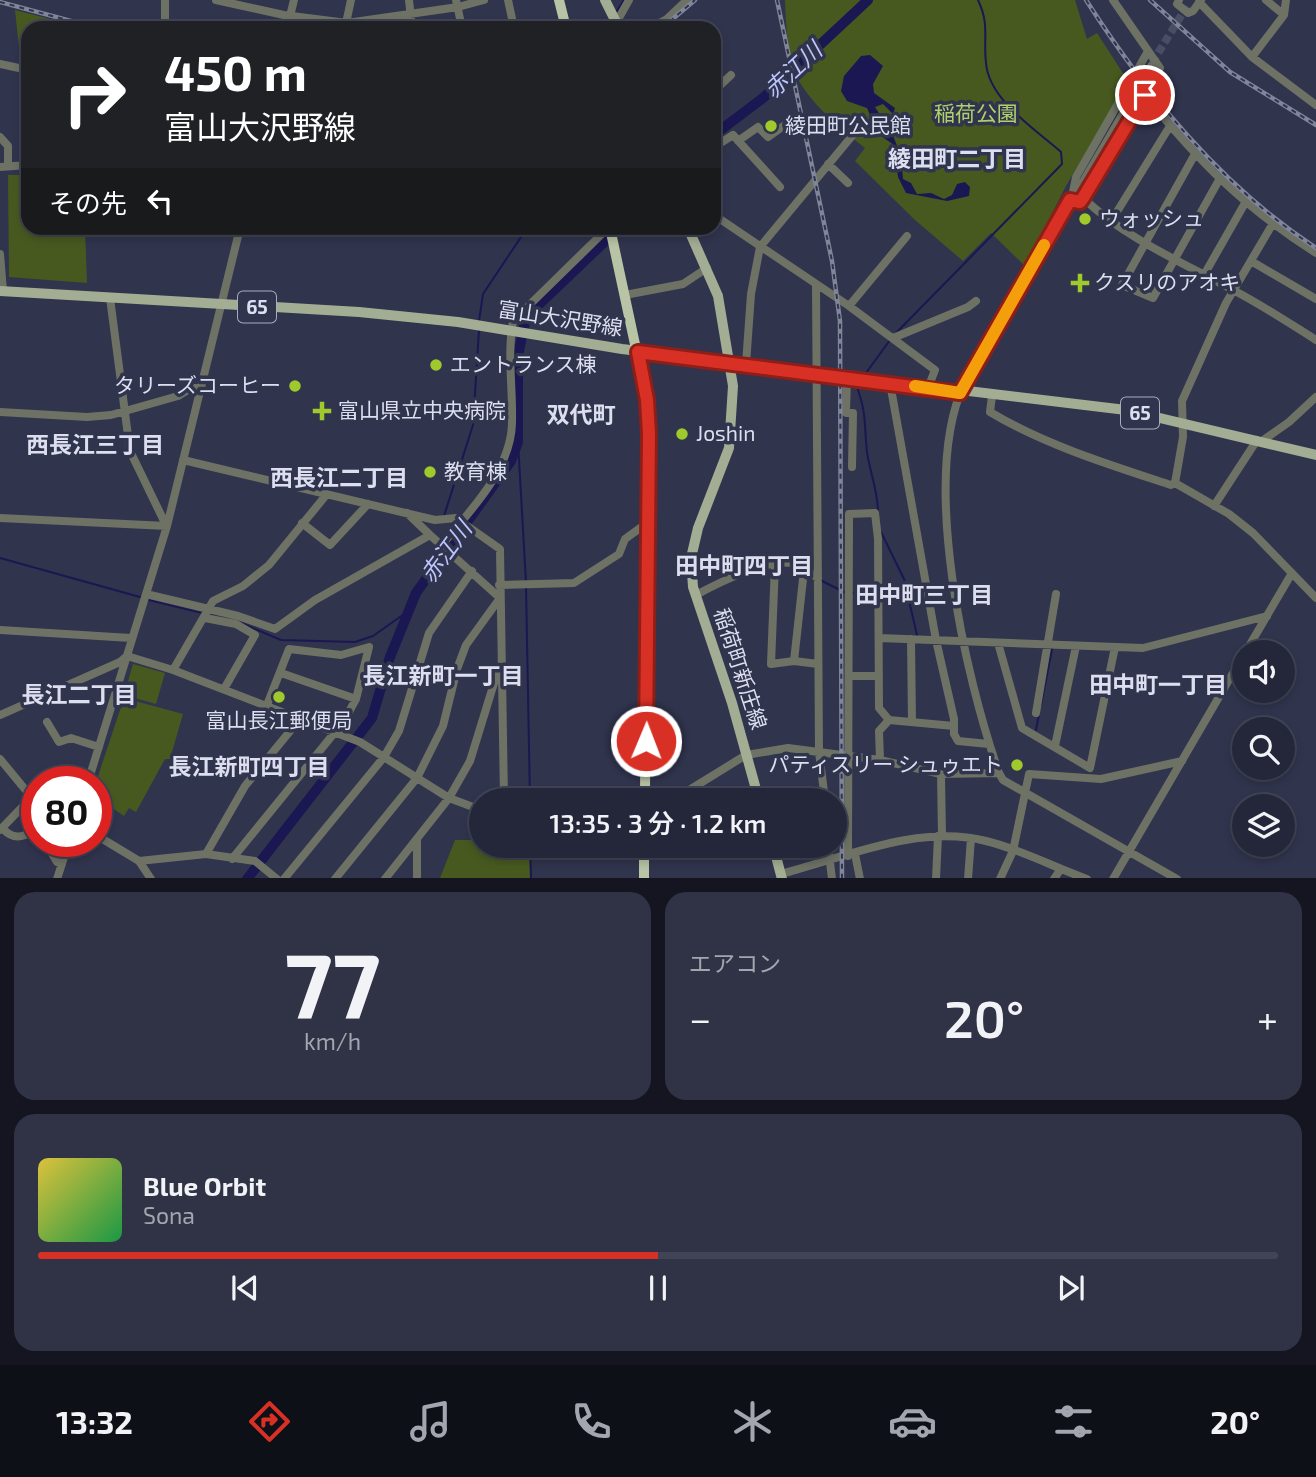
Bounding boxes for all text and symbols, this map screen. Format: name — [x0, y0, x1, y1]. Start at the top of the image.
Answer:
water label: 赤江川 — [758, 33, 829, 103]
text: 450 m — [164, 42, 307, 101]
icon: right — [49, 49, 140, 140]
pin — [1115, 65, 1175, 125]
icon: arrive — [1126, 76, 1164, 114]
park label: 稲荷公園 — [934, 100, 1018, 125]
text: 富山大沢野線 — [164, 107, 356, 145]
place label: 綾田町公民館 — [785, 112, 911, 137]
marker: 綾田町公民館 — [763, 118, 779, 134]
district label: 綾田町二丁目 — [888, 144, 1026, 172]
icon: left — [141, 182, 179, 220]
text: その先 — [49, 187, 127, 218]
place label: ウォッシュ — [1099, 205, 1204, 230]
marker: ウォッシュ — [1077, 211, 1093, 227]
place label: クスリのアオキ — [1094, 269, 1240, 294]
marker: クスリのアオキ — [1072, 275, 1088, 291]
road number: 65 — [238, 292, 276, 322]
street label: 富山大沢野線 — [496, 295, 624, 340]
place label: エントランス棟 — [450, 351, 597, 376]
marker: エントランス棟 — [428, 357, 444, 373]
place label: タリーズコーヒー — [114, 372, 281, 397]
marker: タリーズコーヒー — [287, 378, 303, 394]
place label: 富山県立中央病院 — [338, 397, 506, 422]
road number: 65 — [1121, 398, 1159, 428]
district label: 双代町 — [547, 400, 616, 428]
marker: 富山県立中央病院 — [312, 401, 332, 421]
place label: Joshin — [696, 420, 755, 445]
marker: Joshin — [674, 426, 690, 442]
district label: 西長江三丁目 — [26, 430, 164, 458]
place label: 教育棟 — [444, 458, 507, 483]
district label: 西長江二丁目 — [270, 463, 408, 491]
marker: 教育棟 — [422, 464, 438, 480]
water label: 赤江川 — [414, 513, 479, 588]
district label: 田中町四丁目 — [675, 551, 813, 579]
district label: 田中町三丁目 — [855, 580, 993, 608]
street label: 稲荷町新庄線 — [710, 605, 773, 732]
map controls — [1232, 640, 1295, 857]
button: sound — [1232, 640, 1295, 703]
district label: 長江新町一丁目 — [363, 661, 524, 689]
district label: 田中町一丁目 — [1089, 670, 1227, 698]
district label: 長江二丁目 — [22, 680, 137, 708]
marker: 富山長江郵便局 — [271, 689, 287, 705]
position arrow — [609, 704, 683, 778]
place label: 富山長江郵便局 — [206, 707, 353, 732]
button: search — [1232, 717, 1295, 780]
place label: パティスリー シュゥエト — [769, 751, 1003, 776]
district label: 長江新町四丁目 — [169, 752, 330, 780]
marker: パティスリー シュゥエト — [1009, 757, 1025, 773]
speed limit sign: 80 — [21, 766, 112, 857]
button: layers — [1232, 794, 1295, 857]
text: 13:35 · 3 分 · 1.2 km — [550, 807, 766, 838]
text: 77 — [284, 927, 381, 1036]
text: エアコン — [689, 949, 781, 977]
text: 20° — [944, 986, 1024, 1048]
text: − — [689, 995, 711, 1041]
text: + — [1257, 995, 1278, 1041]
text: km/h — [304, 1027, 361, 1055]
text: Blue Orbit — [143, 1170, 266, 1201]
text: Sona — [143, 1201, 195, 1229]
icon: previous — [226, 1269, 264, 1307]
icon: pause — [639, 1269, 677, 1307]
icon: next — [1052, 1269, 1090, 1307]
icon: directions — [245, 1397, 294, 1446]
icon: music — [406, 1397, 455, 1446]
icon: phone — [567, 1397, 616, 1446]
icon: climate — [728, 1397, 777, 1446]
icon: car — [888, 1397, 937, 1446]
icon: filters — [1049, 1397, 1098, 1446]
text: 13:32 — [56, 1402, 133, 1440]
text: 20° — [1210, 1402, 1260, 1440]

